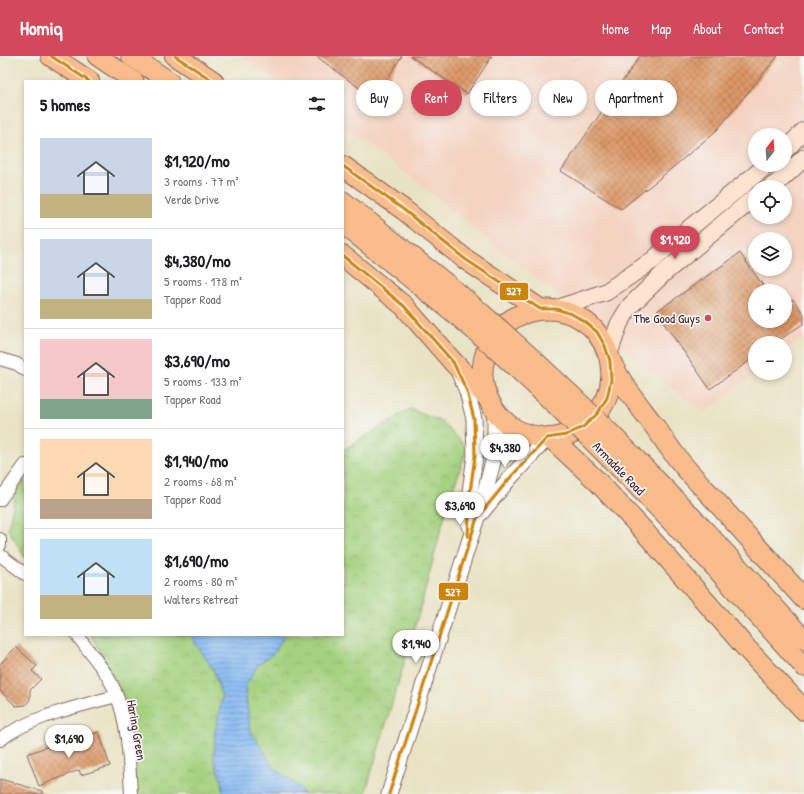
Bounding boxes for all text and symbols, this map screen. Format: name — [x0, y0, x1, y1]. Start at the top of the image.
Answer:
text: Homiq — [20, 15, 63, 41]
text: Home — [602, 19, 629, 38]
text: Map — [651, 19, 671, 38]
text: About — [693, 19, 722, 38]
text: Contact — [744, 19, 784, 38]
chip: Buy — [356, 80, 403, 116]
chip: Rent — [411, 80, 462, 116]
chip: Filters — [470, 80, 531, 116]
chip: New — [539, 80, 587, 116]
chip: Apartment — [595, 80, 677, 116]
text: 5 homes — [40, 93, 90, 116]
icon: filters — [306, 93, 328, 115]
north arrow — [748, 128, 792, 172]
map controls — [748, 128, 792, 380]
text: $1,920/mo — [164, 149, 230, 172]
icon: home — [72, 154, 120, 202]
text: 3 rooms · 77 m² — [164, 172, 238, 190]
button: locate — [748, 180, 792, 224]
text: Verde Drive — [164, 190, 219, 208]
pin: $1,920 — [642, 226, 708, 260]
text: $1,920 — [660, 230, 690, 248]
button: layers — [748, 232, 792, 276]
text: $4,380/mo — [164, 249, 231, 272]
icon: home — [72, 255, 120, 303]
text: 5 rooms · 178 m² — [164, 272, 242, 290]
line badge: 527 — [499, 282, 529, 301]
text: 527 — [506, 284, 522, 298]
button: + — [748, 284, 792, 328]
text: Tapper Road — [164, 290, 221, 308]
place label: The Good Guys — [634, 309, 700, 327]
marker: The Good Guys — [703, 313, 713, 323]
button: − — [748, 336, 792, 380]
text: $3,690/mo — [164, 349, 230, 372]
icon: home — [72, 355, 120, 403]
text: 5 rooms · 133 m² — [164, 372, 242, 390]
text: Tapper Road — [164, 390, 221, 408]
pin: $4,380 — [472, 434, 538, 468]
street label: Armadale Road — [589, 437, 649, 499]
text: $4,380 — [489, 438, 521, 456]
text: $1,940/mo — [164, 449, 228, 472]
icon: home — [72, 455, 120, 503]
text: 2 rooms · 68 m² — [164, 472, 237, 490]
text: Tapper Road — [164, 490, 221, 508]
pin: $3,690 — [427, 492, 493, 526]
text: $3,690 — [445, 496, 475, 514]
text: $1,690/mo — [164, 549, 228, 572]
icon: home — [72, 555, 120, 603]
text: 2 rooms · 80 m² — [164, 572, 237, 590]
line badge: 527 — [438, 582, 469, 601]
text: 527 — [445, 585, 461, 599]
text: Walters Retreat — [164, 590, 239, 608]
pin: $1,940 — [383, 630, 449, 664]
text: $1,940 — [401, 634, 431, 652]
street label: Haring Green — [123, 698, 151, 762]
pin: $1,690 — [36, 725, 102, 759]
text: $1,690 — [54, 729, 84, 747]

